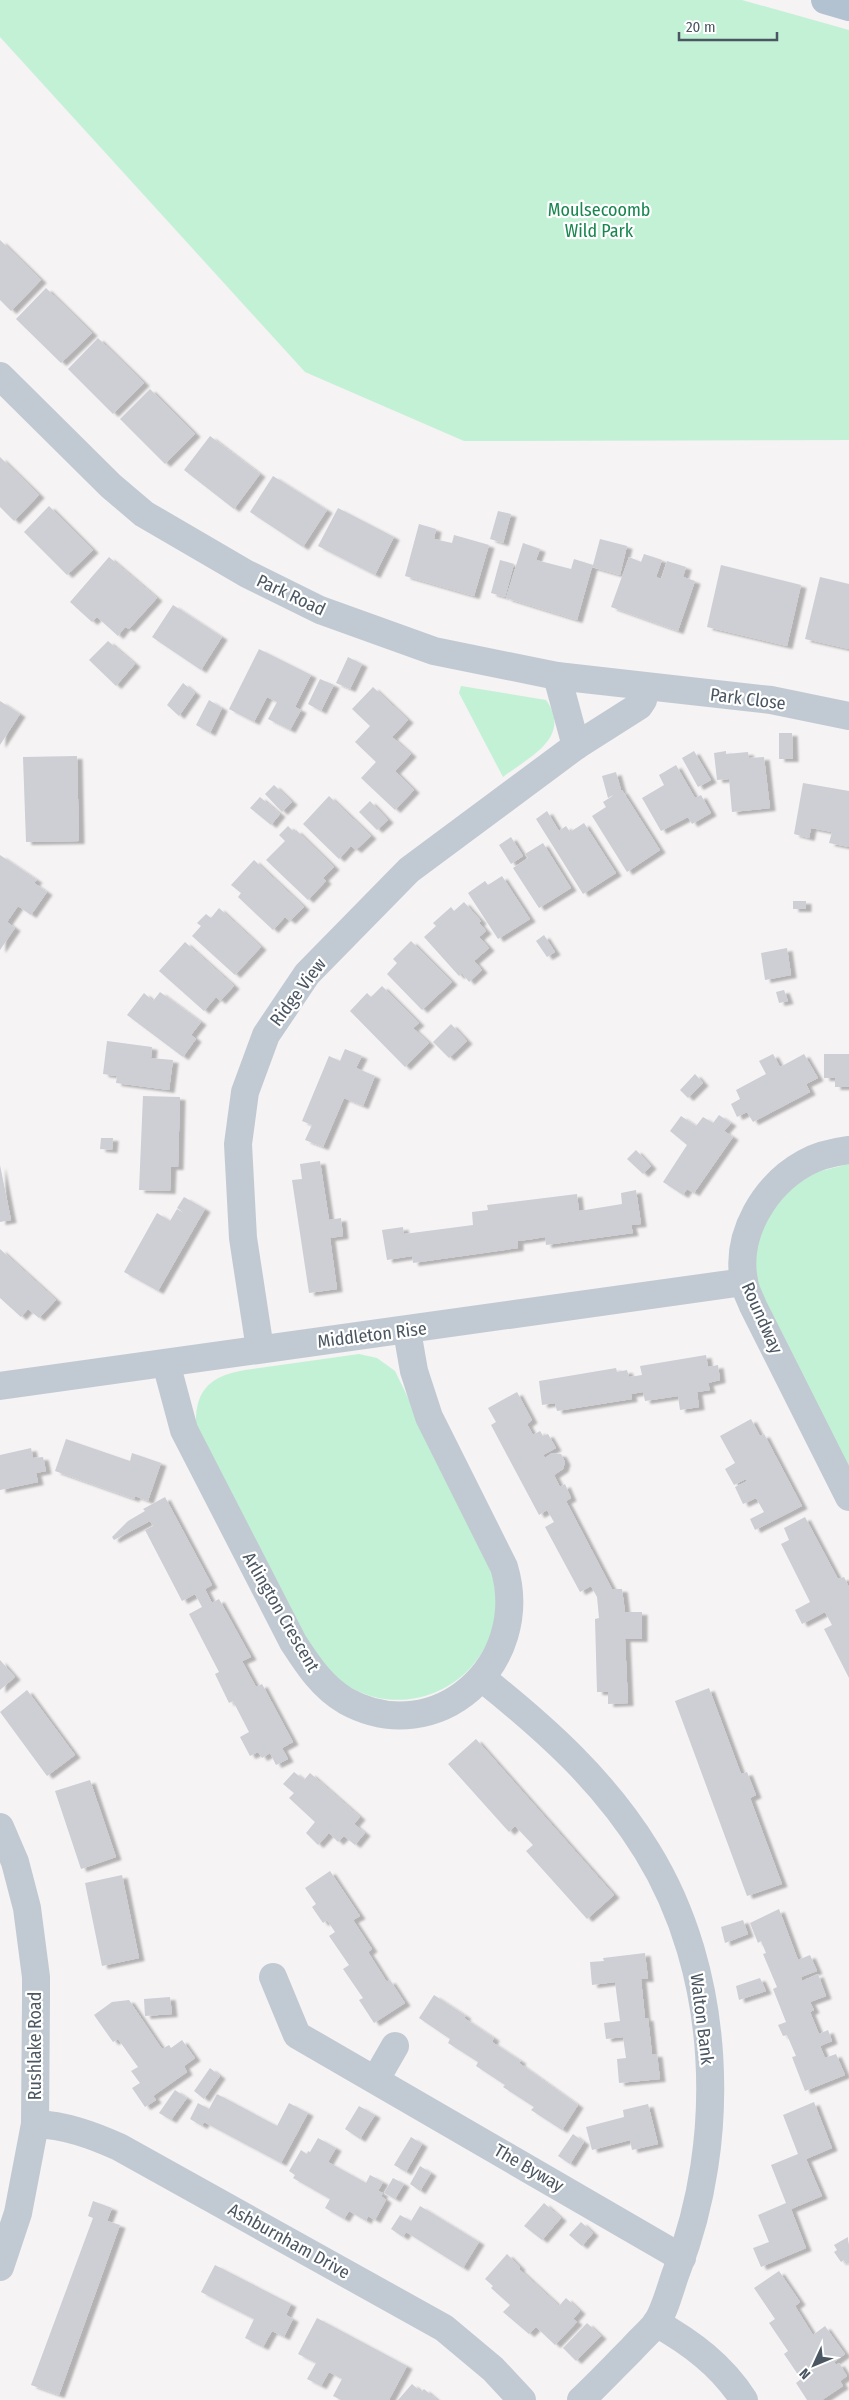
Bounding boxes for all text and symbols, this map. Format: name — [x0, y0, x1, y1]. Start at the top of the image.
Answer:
scale bar — [679, 10, 776, 42]
text: 20 m — [686, 18, 716, 36]
park label: Moulsecoomb Wild Park — [548, 199, 650, 242]
street label: Park Road — [253, 569, 329, 621]
street label: Park Close — [709, 683, 787, 715]
street label: Ridge View — [265, 953, 331, 1030]
street label: Roundway — [737, 1279, 787, 1357]
street label: Middleton Rise — [316, 1317, 428, 1353]
street label: Arlington Crescent — [238, 1548, 324, 1676]
street label: Walton Bank — [685, 1972, 719, 2066]
street label: Rushlake Road — [24, 1992, 46, 2100]
street label: The Byway — [490, 2139, 568, 2197]
street label: Ashburnham Drive — [224, 2198, 354, 2284]
north arrow — [789, 2340, 839, 2390]
text: N — [796, 2365, 814, 2383]

